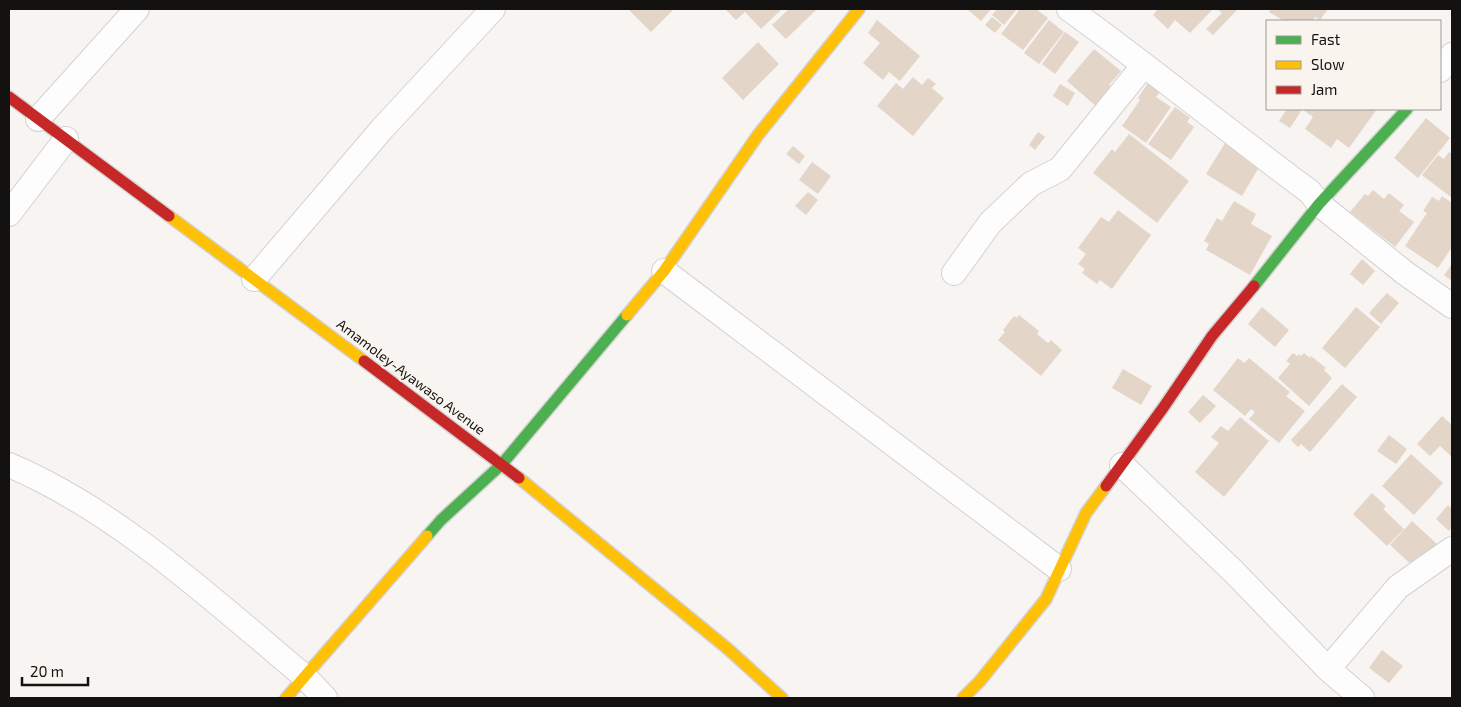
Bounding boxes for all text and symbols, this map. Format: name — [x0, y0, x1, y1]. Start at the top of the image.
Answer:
legend — [1266, 20, 1441, 110]
text: Fast — [1311, 30, 1341, 48]
text: Slow — [1311, 55, 1345, 73]
text: Jam — [1311, 80, 1337, 98]
street label: Amamoley-Ayawaso Avenue — [334, 315, 489, 438]
scale bar — [22, 654, 89, 686]
text: 20 m — [30, 662, 64, 680]

